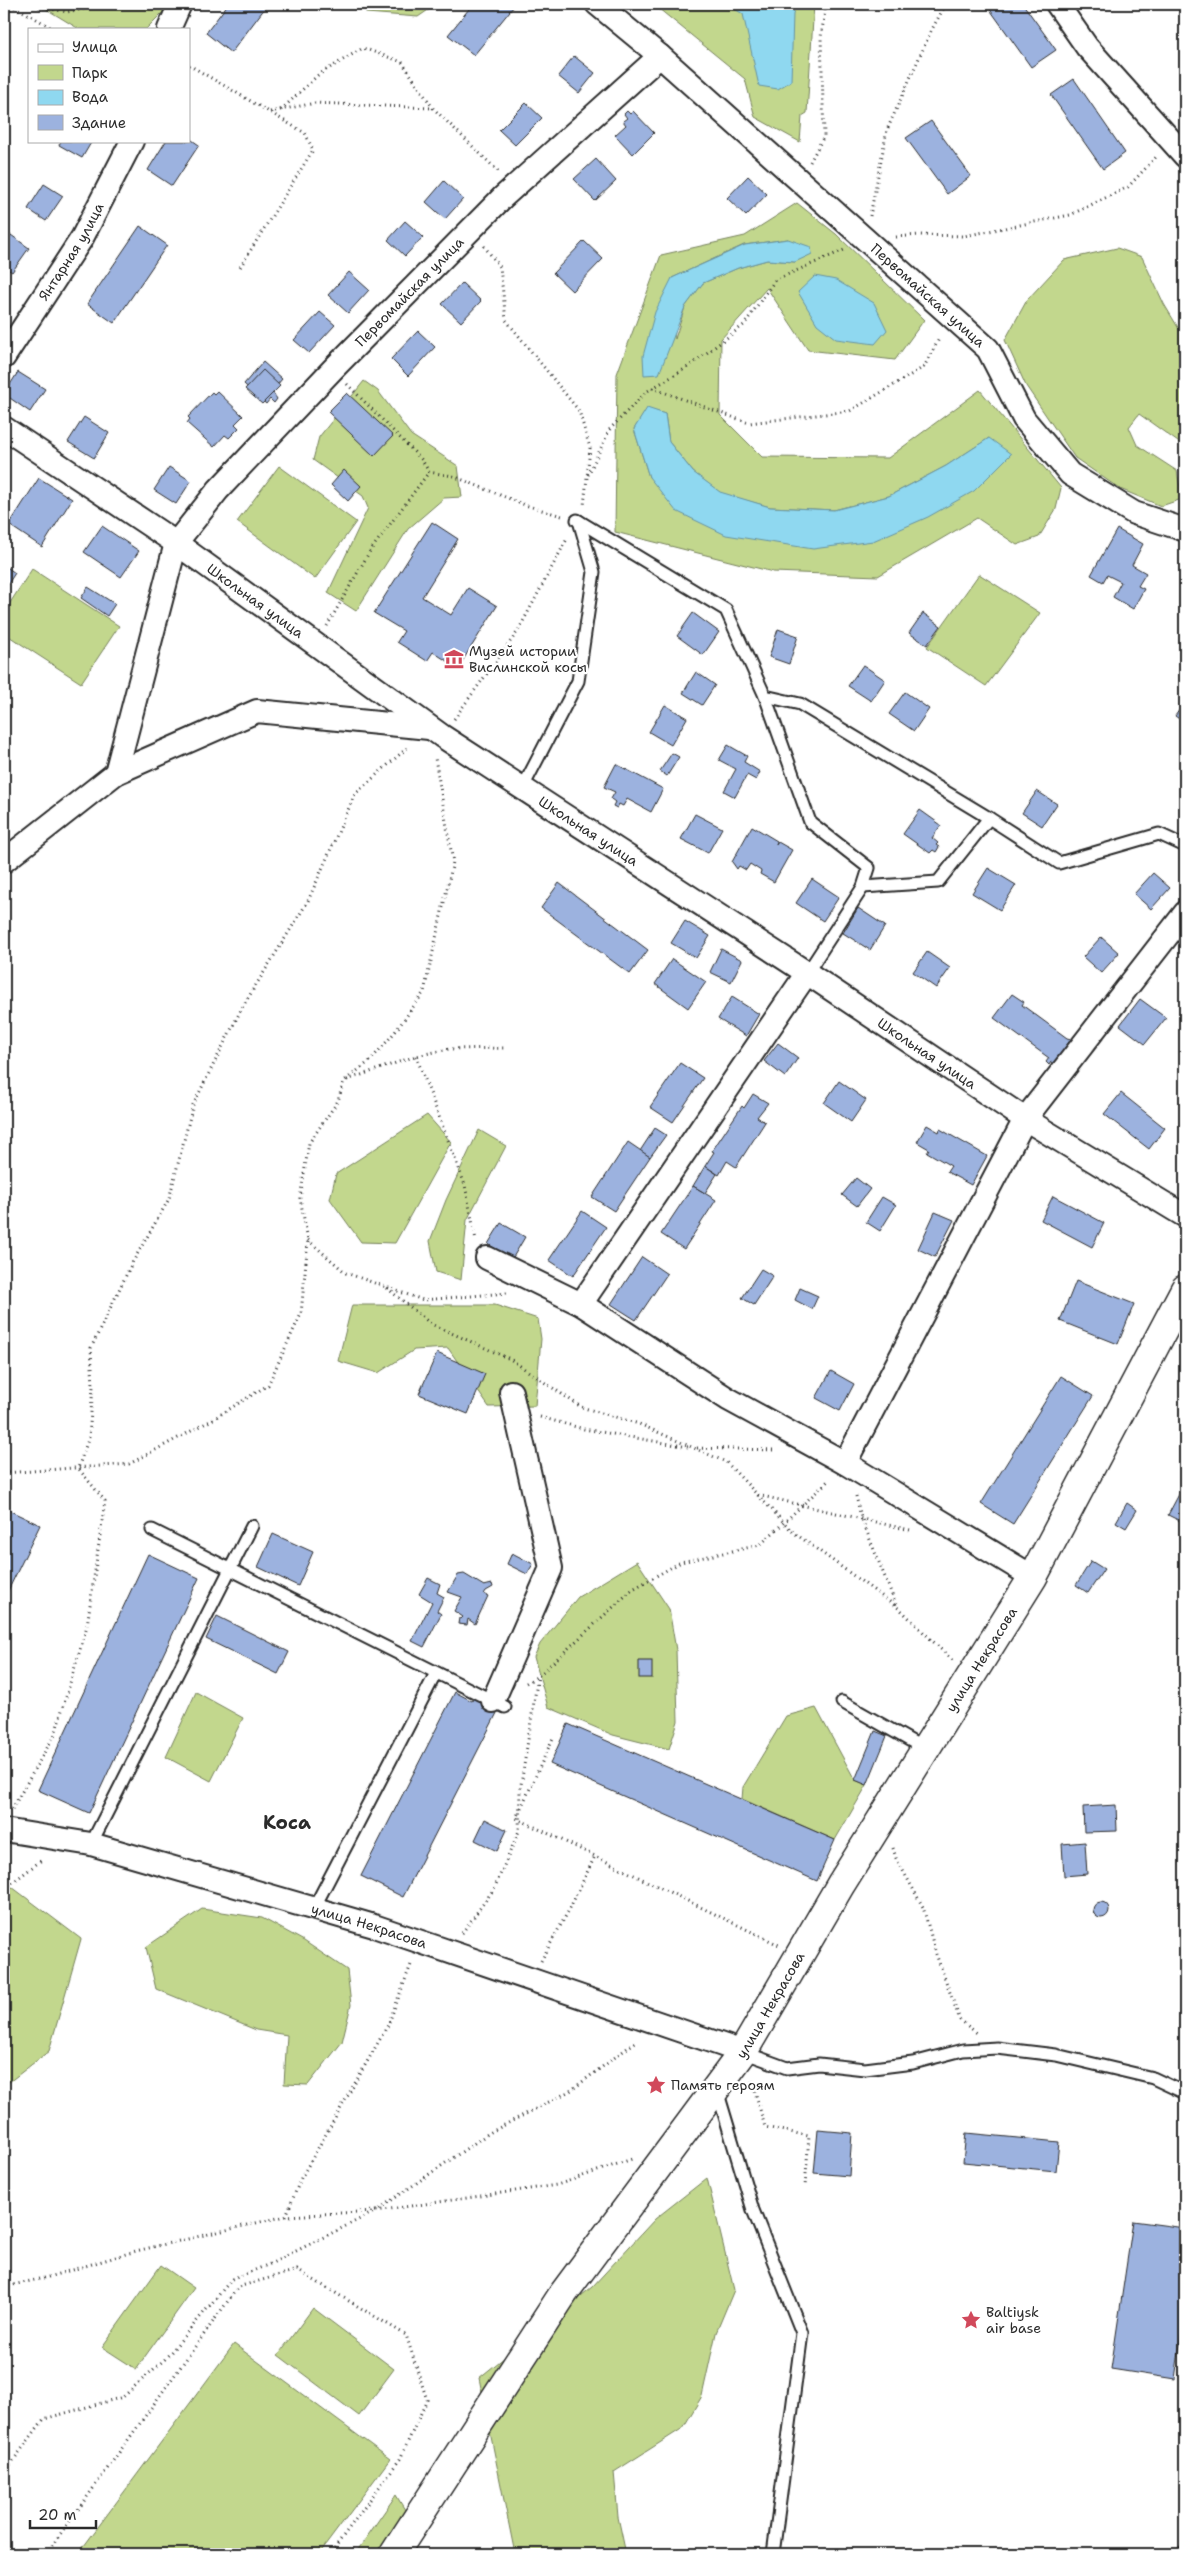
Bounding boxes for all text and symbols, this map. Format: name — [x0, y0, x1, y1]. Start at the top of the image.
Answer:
legend — [28, 28, 190, 142]
text: Улица — [72, 37, 118, 57]
text: Парк — [72, 63, 108, 83]
text: Вода — [72, 87, 109, 107]
text: Здание — [72, 113, 126, 133]
street label: Янтарная улица — [34, 199, 108, 304]
street label: Первомайская улица — [351, 233, 468, 350]
street label: Первомайская улица — [867, 240, 989, 351]
street label: Школьная улица — [203, 559, 308, 642]
place label: Музей истории Вислинской косы — [469, 642, 587, 676]
museum icon: Музей истории Вислинской косы — [443, 648, 465, 670]
street label: Школьная улица — [535, 792, 642, 870]
street label: Школьная улица — [874, 1014, 980, 1093]
street label: улица Некрасова — [942, 1603, 1021, 1715]
district label: Коса — [263, 1810, 311, 1835]
street label: улица Некрасова — [309, 1899, 430, 1953]
street label: улица Некрасова — [732, 1948, 809, 2062]
place icon: Память героям — [645, 2074, 667, 2096]
place label: Память героям — [671, 2076, 775, 2094]
place label: Baltiysk air base — [986, 2303, 1041, 2337]
place icon: Baltiysk air base — [960, 2309, 982, 2331]
scale bar — [30, 2498, 96, 2530]
text: 20 m — [38, 2505, 77, 2525]

